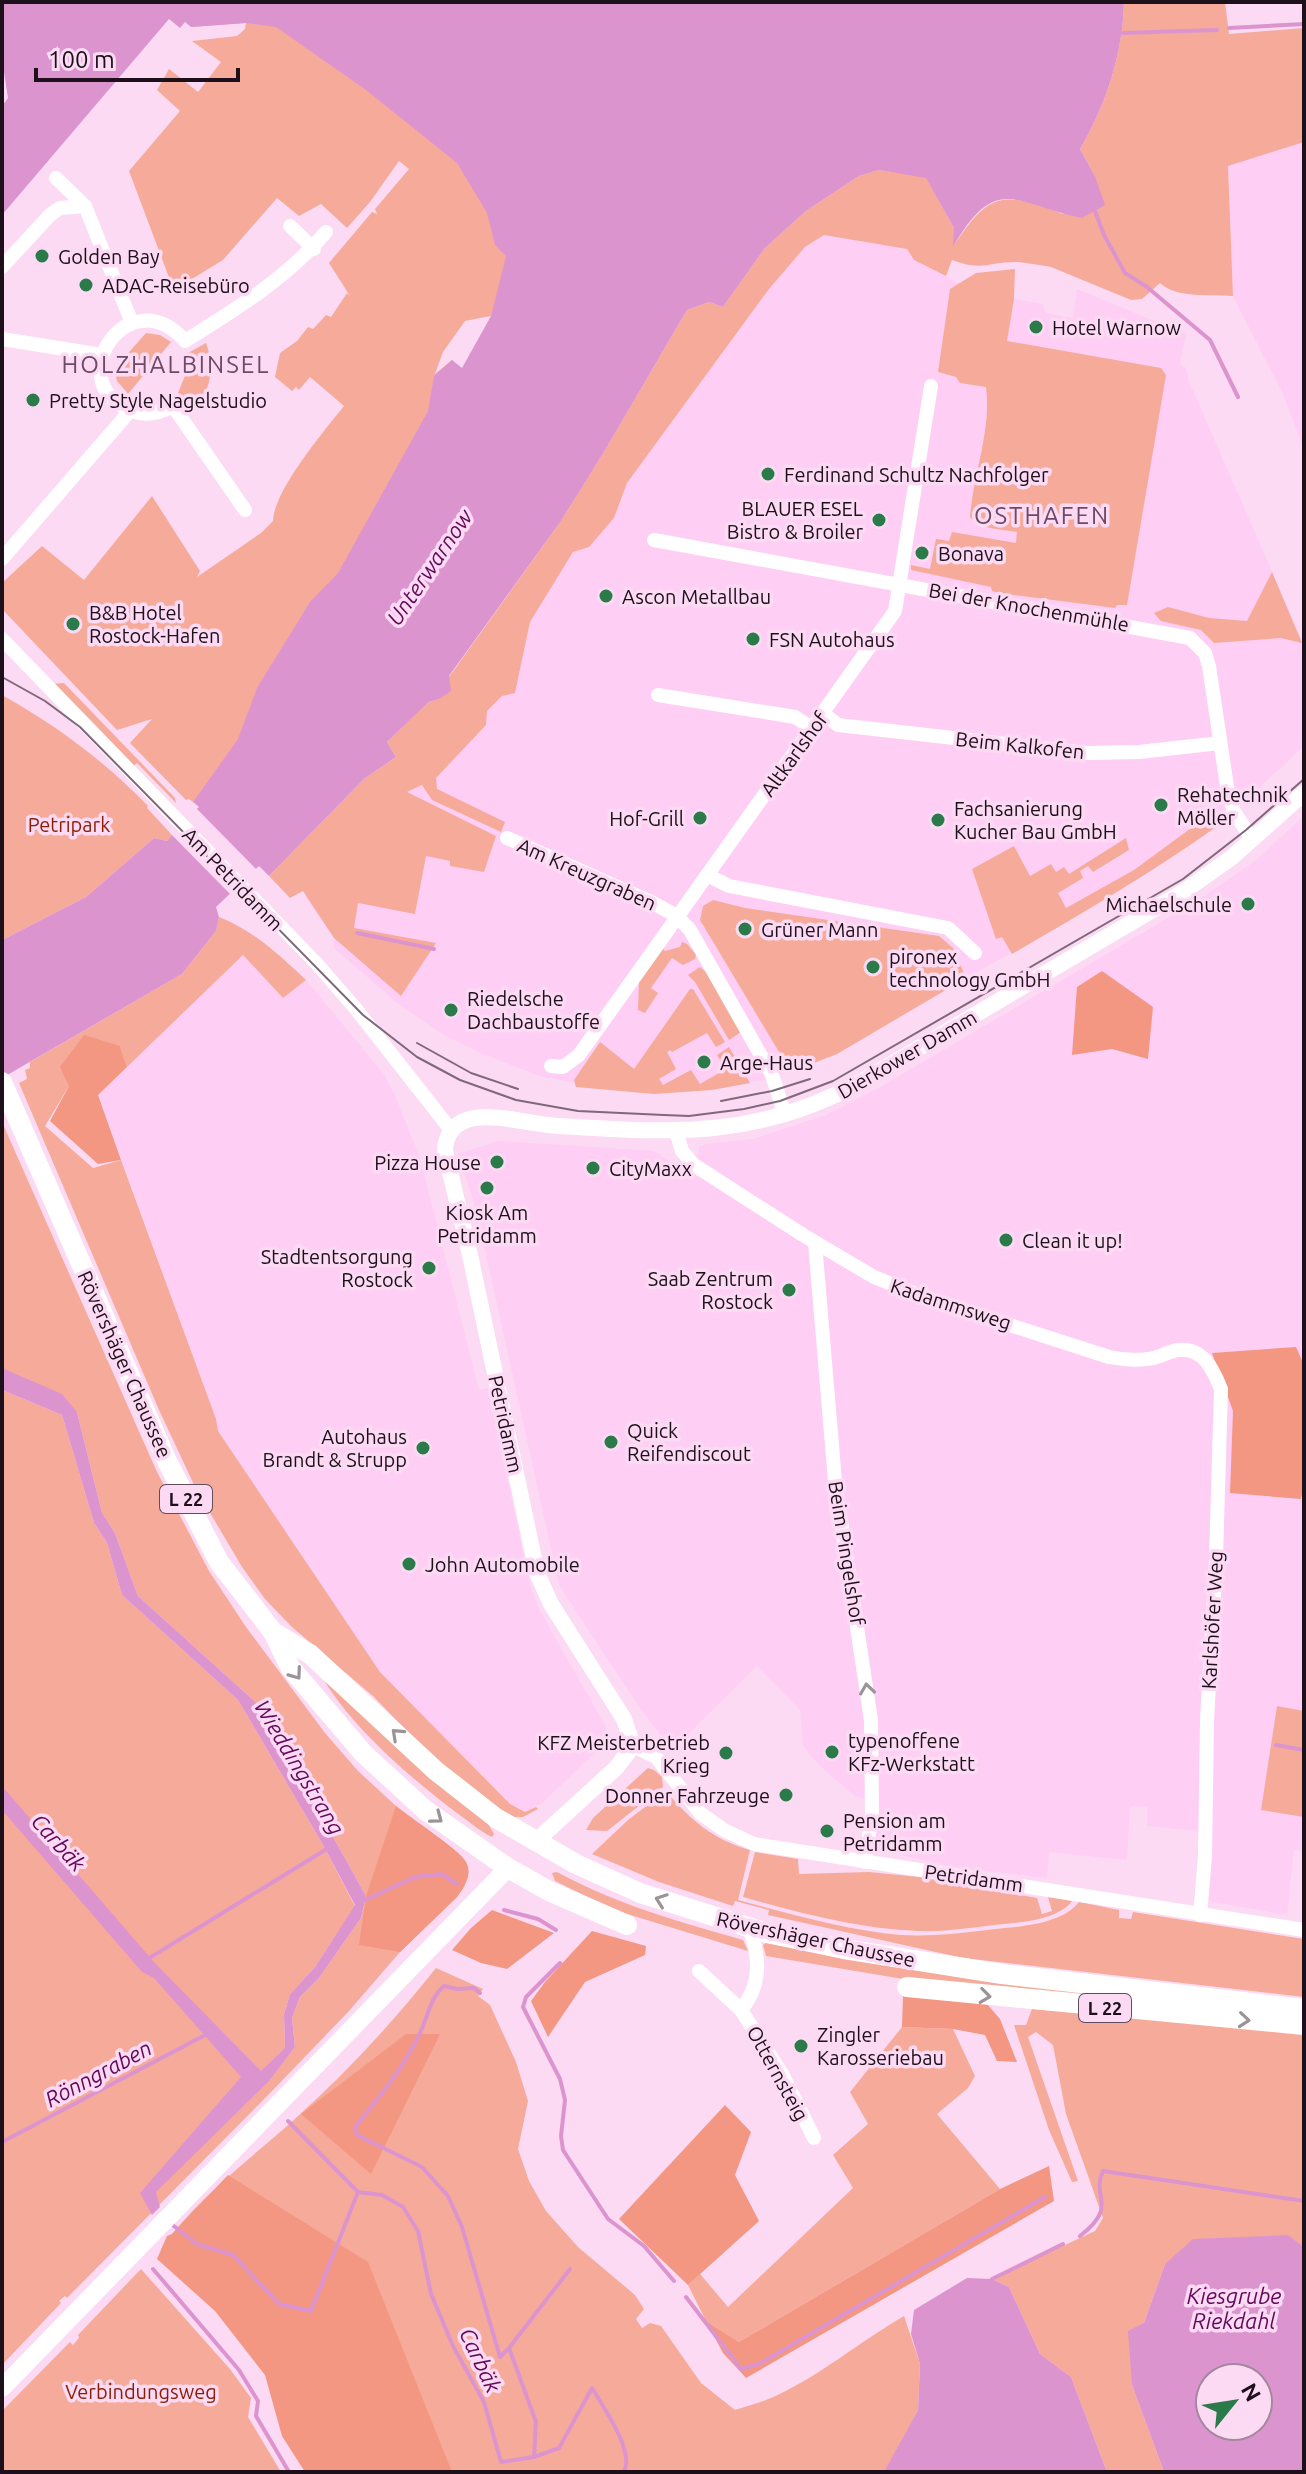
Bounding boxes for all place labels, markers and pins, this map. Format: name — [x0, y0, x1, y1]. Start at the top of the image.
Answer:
place label: Golden Bay — [58, 245, 160, 268]
marker: Golden Bay — [33, 247, 51, 265]
place label: ADAC-Reisebüro — [102, 274, 250, 297]
marker: ADAC-Reisebüro — [77, 276, 95, 294]
place label: Hotel Warnow — [1052, 316, 1181, 339]
marker: Hotel Warnow — [1027, 318, 1045, 336]
place label: Pretty Style Nagelstudio — [49, 389, 267, 412]
marker: Pretty Style Nagelstudio — [24, 391, 42, 409]
place label: Ferdinand Schultz Nachfolger — [784, 463, 1049, 486]
marker: Ferdinand Schultz Nachfolger — [759, 465, 777, 483]
place label: BLAUER ESEL Bistro & Broiler — [727, 497, 863, 543]
marker: BLAUER ESEL Bistro & Broiler — [870, 511, 888, 529]
place label: Bonava — [938, 542, 1004, 565]
marker: Bonava — [913, 544, 931, 562]
place label: Ascon Metallbau — [622, 585, 771, 608]
marker: Ascon Metallbau — [597, 587, 615, 605]
place label: B&B Hotel Rostock-Hafen — [89, 601, 220, 647]
marker: B&B Hotel Rostock-Hafen — [64, 615, 82, 633]
place label: FSN Autohaus — [769, 628, 895, 651]
marker: FSN Autohaus — [744, 630, 762, 648]
place label: Rehatechnik Möller — [1177, 783, 1288, 829]
marker: Rehatechnik Möller — [1152, 796, 1170, 814]
place label: Fachsanierung Kucher Bau GmbH — [954, 797, 1117, 843]
place label: Hof-Grill — [609, 807, 684, 830]
marker: Hof-Grill — [691, 809, 709, 827]
marker: Fachsanierung Kucher Bau GmbH — [929, 811, 947, 829]
place label: Michaelschule — [1105, 893, 1232, 916]
marker: Michaelschule — [1239, 895, 1257, 913]
place label: Grüner Mann — [761, 918, 878, 941]
marker: Grüner Mann — [736, 920, 754, 938]
place label: pironex technology GmbH — [889, 945, 1050, 991]
marker: pironex technology GmbH — [864, 958, 882, 976]
place label: Riedelsche Dachbaustoffe — [467, 987, 600, 1033]
marker: Riedelsche Dachbaustoffe — [442, 1001, 460, 1019]
place label: Arge-Haus — [720, 1051, 813, 1074]
marker: Arge-Haus — [695, 1053, 713, 1071]
place label: Pizza House — [374, 1151, 481, 1174]
marker: Pizza House — [488, 1153, 506, 1171]
place label: CityMaxx — [609, 1157, 692, 1180]
marker: CityMaxx — [584, 1159, 602, 1177]
marker: Kiosk Am Petridamm — [478, 1179, 496, 1197]
place label: Kiosk Am Petridamm — [437, 1201, 537, 1247]
place label: Clean it up! — [1022, 1229, 1123, 1252]
marker: Clean it up! — [997, 1231, 1015, 1249]
place label: Stadtentsorgung Rostock — [261, 1245, 413, 1291]
marker: Stadtentsorgung Rostock — [420, 1259, 438, 1277]
place label: Saab Zentrum Rostock — [648, 1267, 773, 1313]
marker: Saab Zentrum Rostock — [780, 1281, 798, 1299]
place label: Quick Reifendiscout — [627, 1419, 751, 1465]
place label: Autohaus Brandt & Strupp — [263, 1425, 407, 1471]
marker: Quick Reifendiscout — [602, 1433, 620, 1451]
marker: Autohaus Brandt & Strupp — [414, 1439, 432, 1457]
place label: John Automobile — [425, 1553, 580, 1576]
marker: John Automobile — [400, 1555, 418, 1573]
place label: typenoffene KFz-Werkstatt — [848, 1729, 975, 1775]
place label: KFZ Meisterbetrieb Krieg — [537, 1731, 710, 1777]
marker: typenoffene KFz-Werkstatt — [823, 1743, 841, 1761]
marker: KFZ Meisterbetrieb Krieg — [717, 1744, 735, 1762]
place label: Donner Fahrzeuge — [605, 1784, 770, 1807]
marker: Donner Fahrzeuge — [777, 1786, 795, 1804]
place label: Pension am Petridamm — [843, 1809, 946, 1855]
marker: Pension am Petridamm — [818, 1822, 836, 1840]
place label: Zingler Karosseriebau — [817, 2023, 944, 2069]
marker: Zingler Karosseriebau — [792, 2037, 810, 2055]

